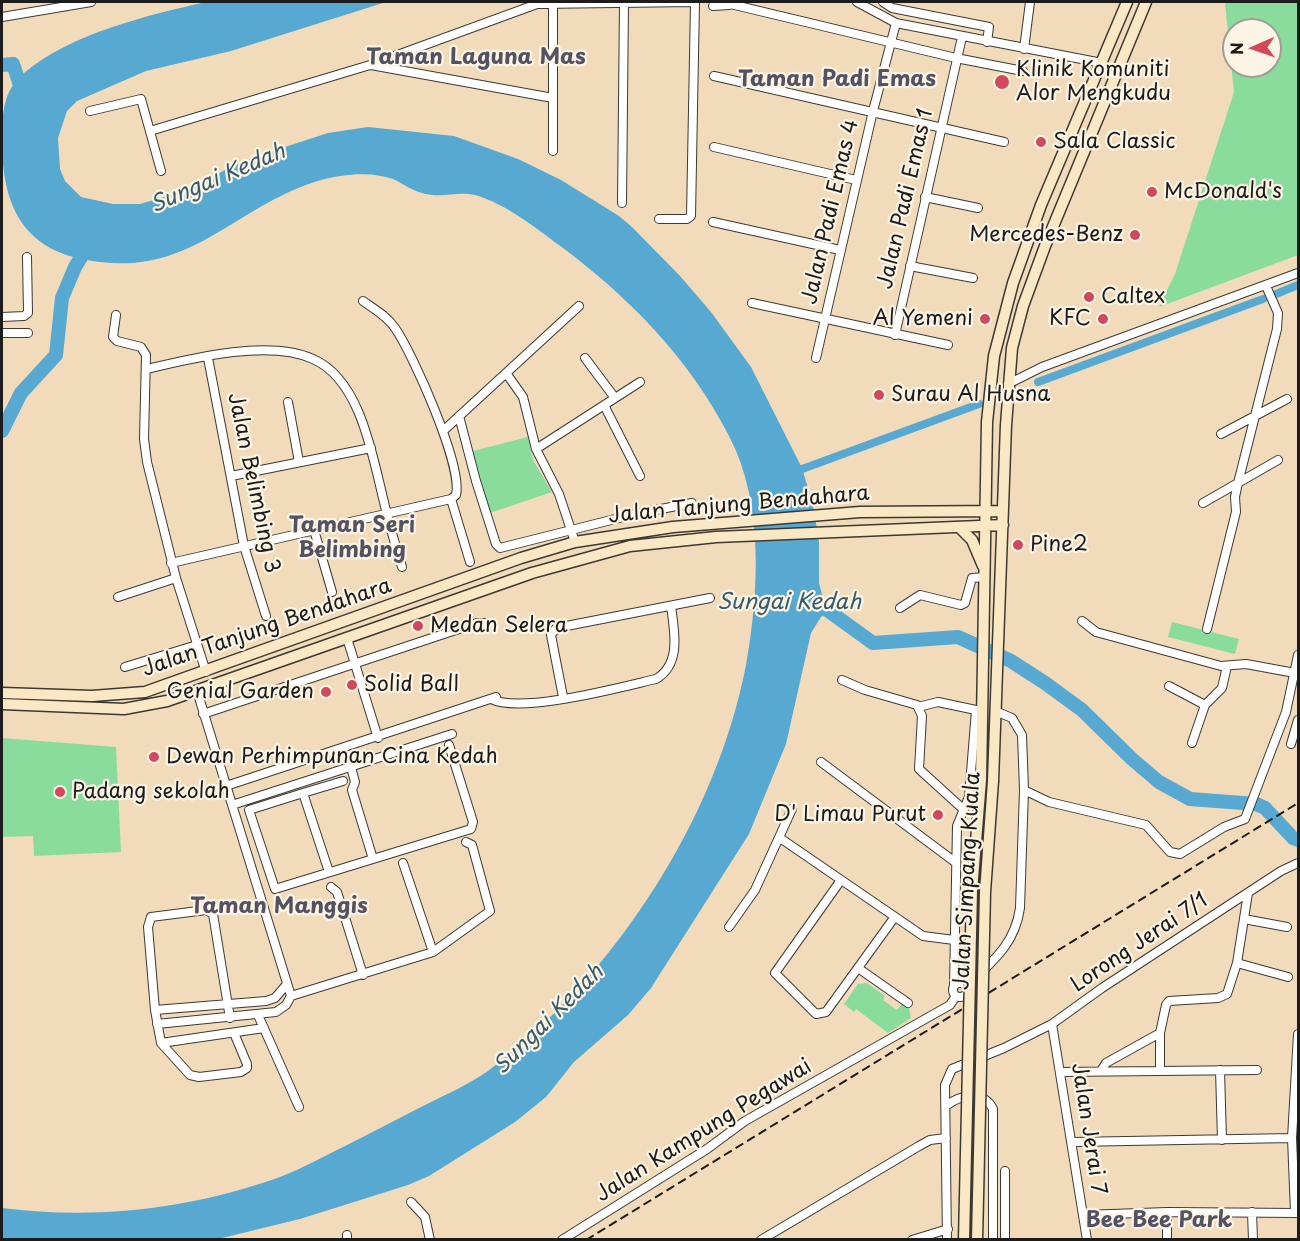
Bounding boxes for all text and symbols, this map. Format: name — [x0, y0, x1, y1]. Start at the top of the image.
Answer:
north arrow — [1222, 18, 1282, 78]
text: N — [1224, 42, 1248, 55]
district label: Taman Laguna Mas — [366, 45, 586, 71]
place label: Klinik Komuniti Alor Mengkudu — [1016, 57, 1171, 107]
district label: Taman Padi Emas — [738, 67, 936, 93]
marker: Klinik Komuniti Alor Mengkudu — [993, 73, 1011, 91]
street label: Jalan Padi Emas 1 — [873, 106, 939, 292]
street label: Jalan Padi Emas 4 — [797, 117, 865, 307]
place label: Sala Classic — [1053, 129, 1175, 155]
marker: Sala Classic — [1034, 135, 1048, 149]
water label: Sungai Kedah — [147, 139, 289, 219]
place label: McDonald's — [1164, 179, 1282, 205]
marker: McDonald's — [1145, 185, 1159, 199]
place label: Mercedes-Benz — [969, 222, 1123, 248]
marker: Mercedes-Benz — [1128, 228, 1142, 242]
place label: Caltex — [1101, 284, 1165, 310]
marker: Caltex — [1082, 290, 1096, 304]
place label: Al Yemeni — [873, 306, 973, 332]
place label: KFC — [1049, 306, 1091, 332]
marker: Al Yemeni — [978, 312, 992, 326]
marker: KFC — [1096, 312, 1110, 326]
place label: Surau Al Husna — [891, 382, 1050, 408]
marker: Surau Al Husna — [872, 388, 886, 402]
street label: Jalan Belimbing 3 — [222, 391, 284, 575]
street label: Jalan Tanjung Bendahara — [607, 481, 871, 529]
district label: Taman Seri Belimbing — [289, 513, 415, 564]
place label: Pine2 — [1030, 532, 1088, 558]
marker: Pine2 — [1011, 538, 1025, 552]
street label: Jalan Tanjung Bendahara — [139, 573, 395, 683]
water label: Sungai Kedah — [717, 590, 861, 616]
place label: Medan Selera — [430, 613, 568, 639]
marker: Medan Selera — [411, 619, 425, 633]
place label: Solid Ball — [364, 672, 459, 698]
marker: Solid Ball — [345, 678, 359, 692]
place label: Genial Garden — [167, 679, 314, 705]
marker: Genial Garden — [319, 685, 333, 699]
place label: Dewan Perhimpunan Cina Kedah — [166, 744, 498, 770]
marker: Dewan Perhimpunan Cina Kedah — [147, 750, 161, 764]
street label: Jalan Simpang Kuala — [950, 771, 986, 991]
place label: Padang sekolah — [72, 779, 230, 805]
marker: Padang sekolah — [53, 785, 67, 799]
place label: D' Limau Purut — [774, 802, 926, 828]
marker: D' Limau Purut — [931, 808, 945, 822]
street label: Lorong Jerai 7/1 — [1067, 888, 1213, 998]
district label: Taman Manggis — [190, 894, 368, 920]
water label: Sungai Kedah — [489, 960, 609, 1080]
street label: Jalan Kampung Pegawai — [591, 1054, 817, 1208]
street label: Jalan Jerai 7 — [1065, 1061, 1111, 1197]
district label: Bee Bee Park — [1086, 1208, 1232, 1234]

